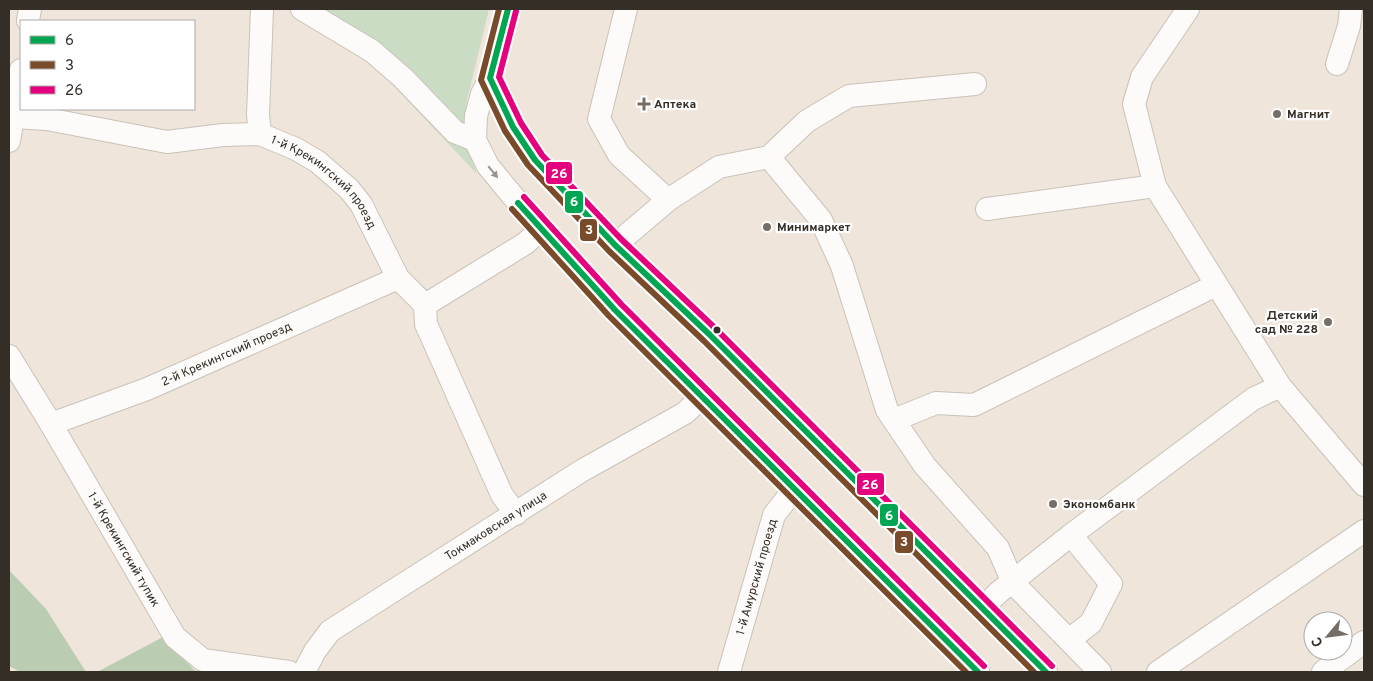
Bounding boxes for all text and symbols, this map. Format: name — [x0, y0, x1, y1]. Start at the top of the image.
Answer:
legend — [20, 20, 195, 110]
text: 6 — [65, 32, 74, 51]
text: 3 — [65, 57, 74, 76]
text: 26 — [65, 82, 83, 101]
place label: Аптека — [654, 97, 696, 113]
marker: Аптека — [638, 98, 650, 110]
place label: Магнит — [1287, 107, 1330, 123]
marker: Магнит — [1271, 108, 1283, 120]
street label: 1-й Крекингский проезд — [268, 132, 379, 232]
line badge: 26 — [545, 161, 573, 185]
one-way arrow — [487, 165, 498, 178]
text: 26 — [550, 166, 568, 183]
line badge: 6 — [564, 190, 584, 214]
text: 6 — [570, 194, 578, 211]
line badge: 3 — [579, 218, 598, 242]
place label: Минимаркет — [777, 220, 851, 236]
marker: Минимаркет — [761, 221, 773, 233]
text: 3 — [585, 222, 593, 239]
place label: Детский сад № 228 — [1255, 308, 1318, 338]
marker: Детский сад № 228 — [1322, 316, 1334, 328]
street label: 2-й Крекингский проезд — [159, 319, 295, 391]
unlabelled marker — [712, 325, 722, 335]
line badge: 26 — [856, 472, 885, 496]
text: 26 — [861, 477, 879, 494]
street label: Токмаковская улица — [442, 488, 550, 565]
street label: 1-й Крекингский тупик — [83, 489, 163, 610]
place label: Экономбанк — [1063, 497, 1136, 513]
marker: Экономбанк — [1047, 498, 1059, 510]
line badge: 6 — [879, 503, 899, 527]
text: 6 — [885, 508, 893, 525]
street label: 1-й Амурский проезд — [733, 517, 782, 637]
line badge: 3 — [894, 530, 914, 554]
text: 3 — [900, 534, 908, 551]
north arrow — [1303, 611, 1353, 661]
text: С — [1308, 633, 1328, 650]

